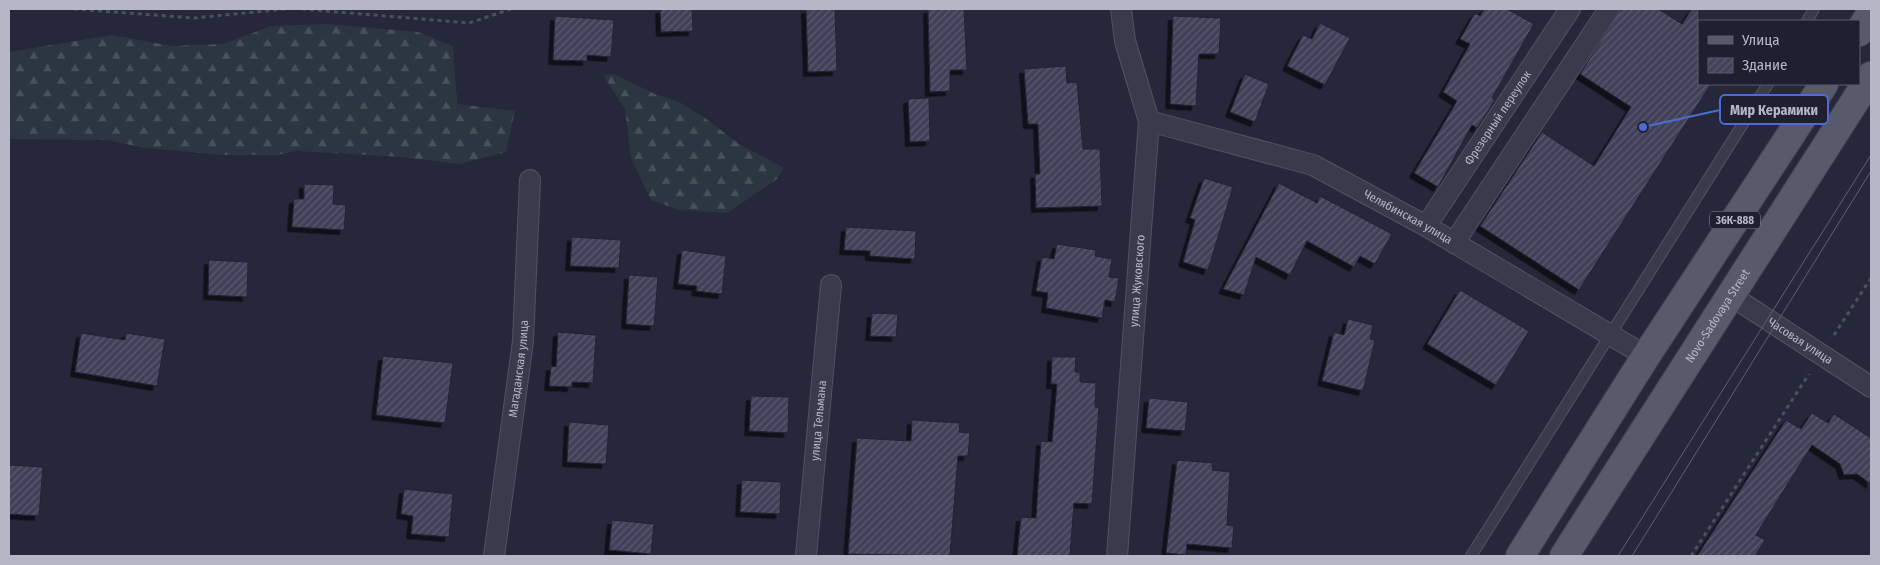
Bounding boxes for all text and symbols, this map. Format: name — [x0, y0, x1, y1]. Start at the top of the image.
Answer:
legend — [1698, 20, 1860, 85]
text: Улица — [1741, 31, 1780, 49]
text: Здание — [1742, 56, 1788, 74]
street label: Фрезерный переулок — [1462, 68, 1534, 167]
callout: Мир Керамики — [1720, 95, 1828, 124]
text: Мир Керамики — [1730, 102, 1818, 119]
street label: Челябинская улица — [1361, 187, 1455, 247]
road number: 36К-888 — [1710, 212, 1760, 228]
street label: улица Жуковского — [1127, 234, 1148, 327]
street label: Novo-Sadovaya Street — [1683, 267, 1753, 365]
street label: Часовая улица — [1765, 315, 1835, 367]
street label: Магаданская улица — [506, 319, 531, 418]
street label: улица Тельмана — [808, 380, 829, 461]

